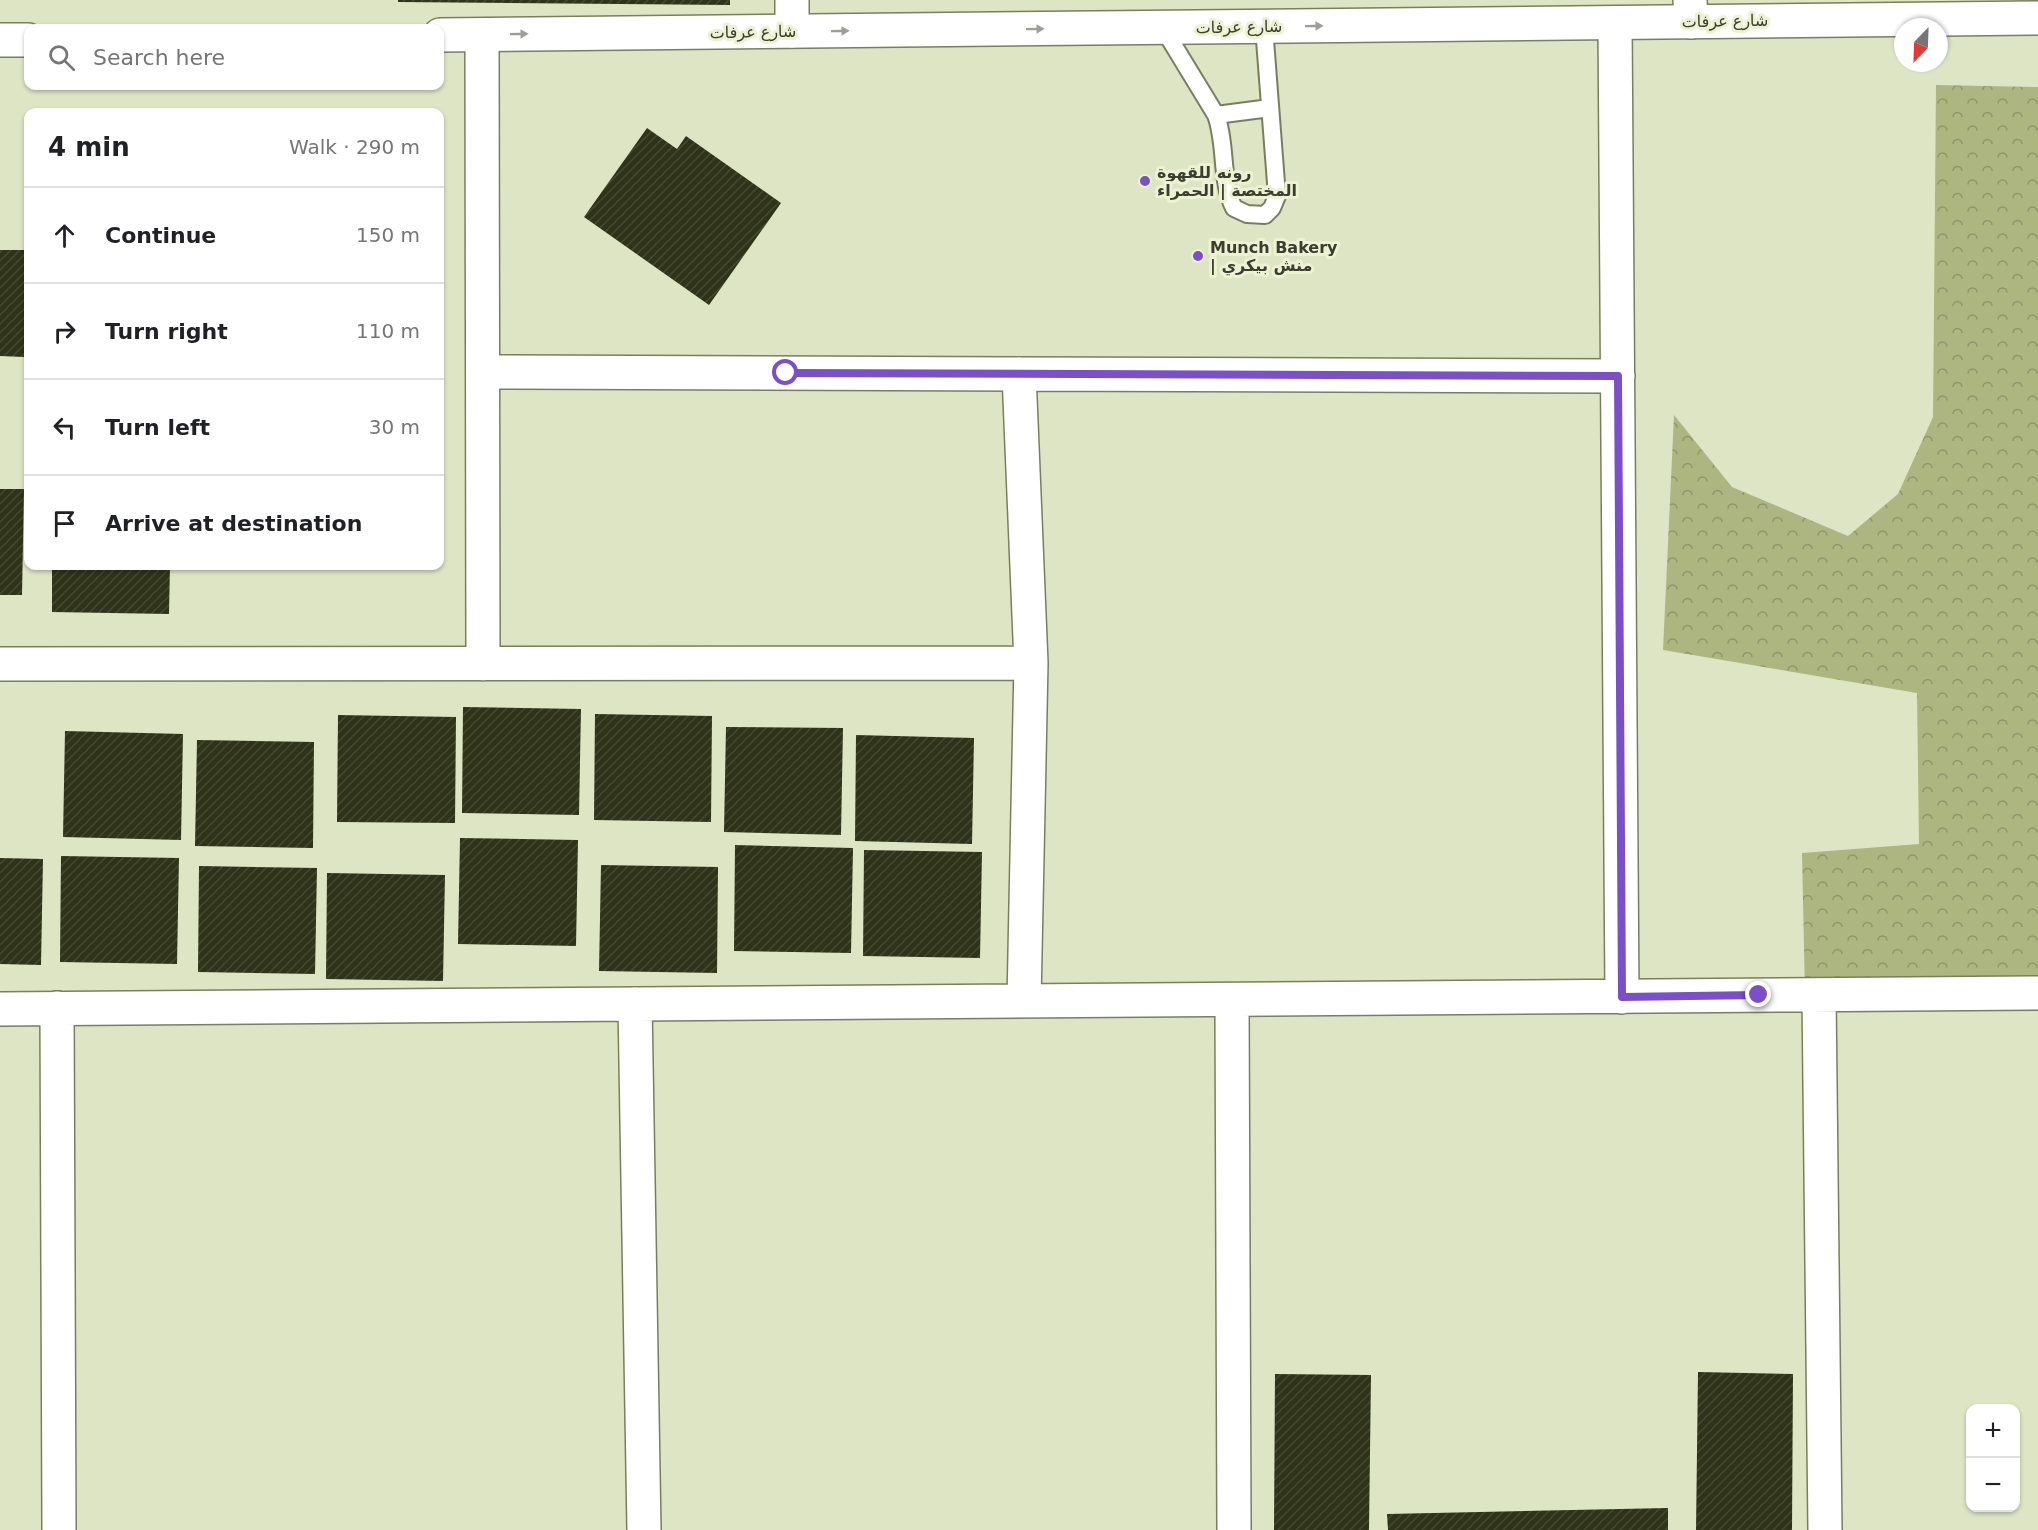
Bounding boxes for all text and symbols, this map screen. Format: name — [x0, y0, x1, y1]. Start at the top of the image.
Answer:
street label: شارع عرفات — [1682, 11, 1768, 32]
street label: شارع عرفات — [1196, 17, 1282, 38]
north arrow — [1894, 18, 1948, 72]
one-way arrow — [1304, 21, 1323, 31]
street label: شارع عرفات — [710, 22, 796, 43]
search box — [24, 24, 444, 90]
one-way arrow — [1025, 24, 1044, 34]
one-way arrow — [830, 26, 849, 36]
one-way arrow — [509, 29, 528, 39]
icon: search — [45, 41, 78, 74]
text: Search here — [93, 45, 225, 70]
text: 4 min — [48, 132, 130, 162]
text: Walk · 290 m — [289, 135, 420, 159]
place label: رونه للقهوة المختصة | الحمراء — [1157, 163, 1297, 201]
marker: رونه للقهوة المختصة | الحمراء — [1138, 174, 1152, 188]
icon: ahead — [48, 219, 81, 252]
text: Continue — [105, 223, 216, 248]
text: 150 m — [356, 223, 420, 247]
place label: Munch Bakery | منش بيكري — [1210, 238, 1338, 276]
marker: Munch Bakery | منش بيكري — [1191, 249, 1205, 263]
icon: right — [48, 315, 81, 348]
text: Turn right — [105, 319, 228, 344]
text: 110 m — [356, 319, 420, 343]
route start — [772, 359, 798, 385]
icon: left — [48, 411, 81, 444]
text: Turn left — [105, 415, 210, 440]
text: 30 m — [369, 415, 420, 439]
icon: arrive — [48, 507, 81, 540]
text: Arrive at destination — [105, 511, 362, 536]
route end — [1745, 981, 1771, 1007]
map controls — [1966, 1404, 2020, 1512]
button: + — [1966, 1404, 2020, 1458]
button: − — [1966, 1458, 2020, 1512]

